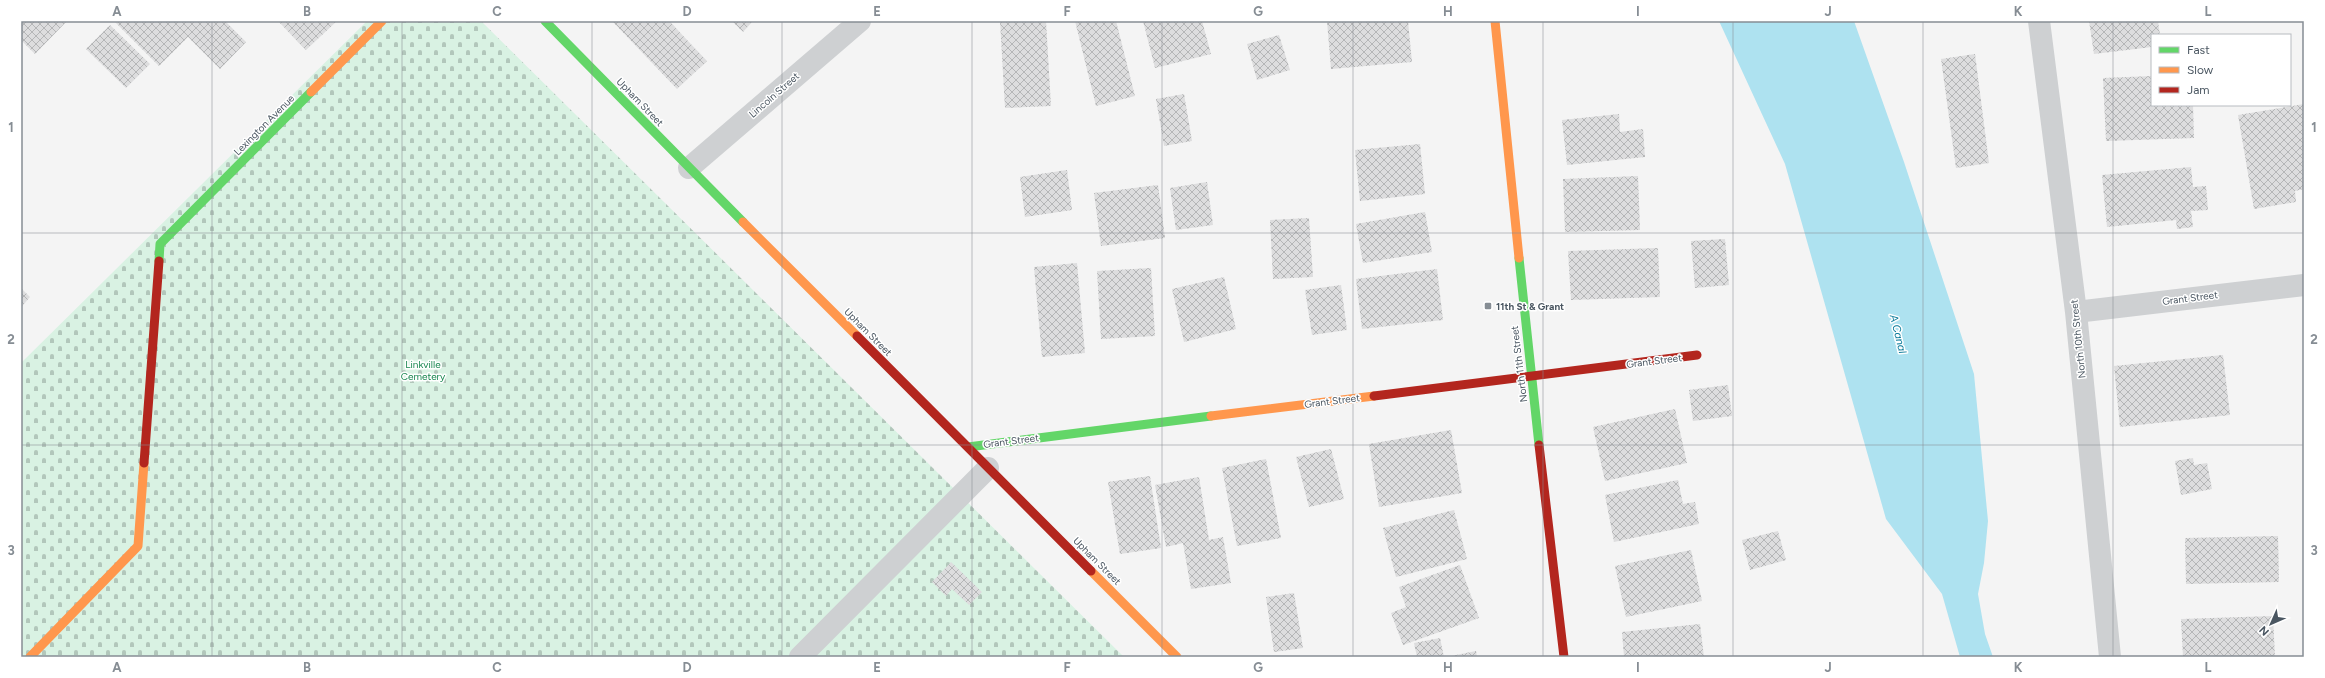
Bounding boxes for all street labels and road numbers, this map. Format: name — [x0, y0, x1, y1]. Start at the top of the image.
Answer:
street label: Lincoln Street — [746, 69, 802, 120]
street label: Upham Street — [614, 75, 667, 129]
street label: Lexington Avenue — [231, 92, 297, 158]
street label: Grant Street — [2161, 288, 2219, 308]
street label: North 10th Street — [2067, 299, 2089, 379]
street label: Upham Street — [841, 305, 895, 359]
street label: North 11th Street — [1508, 325, 1530, 403]
street label: Grant Street — [1625, 351, 1683, 371]
street label: Grant Street — [1303, 391, 1361, 411]
street label: Grant Street — [982, 431, 1040, 451]
street label: Upham Street — [1070, 534, 1124, 588]

